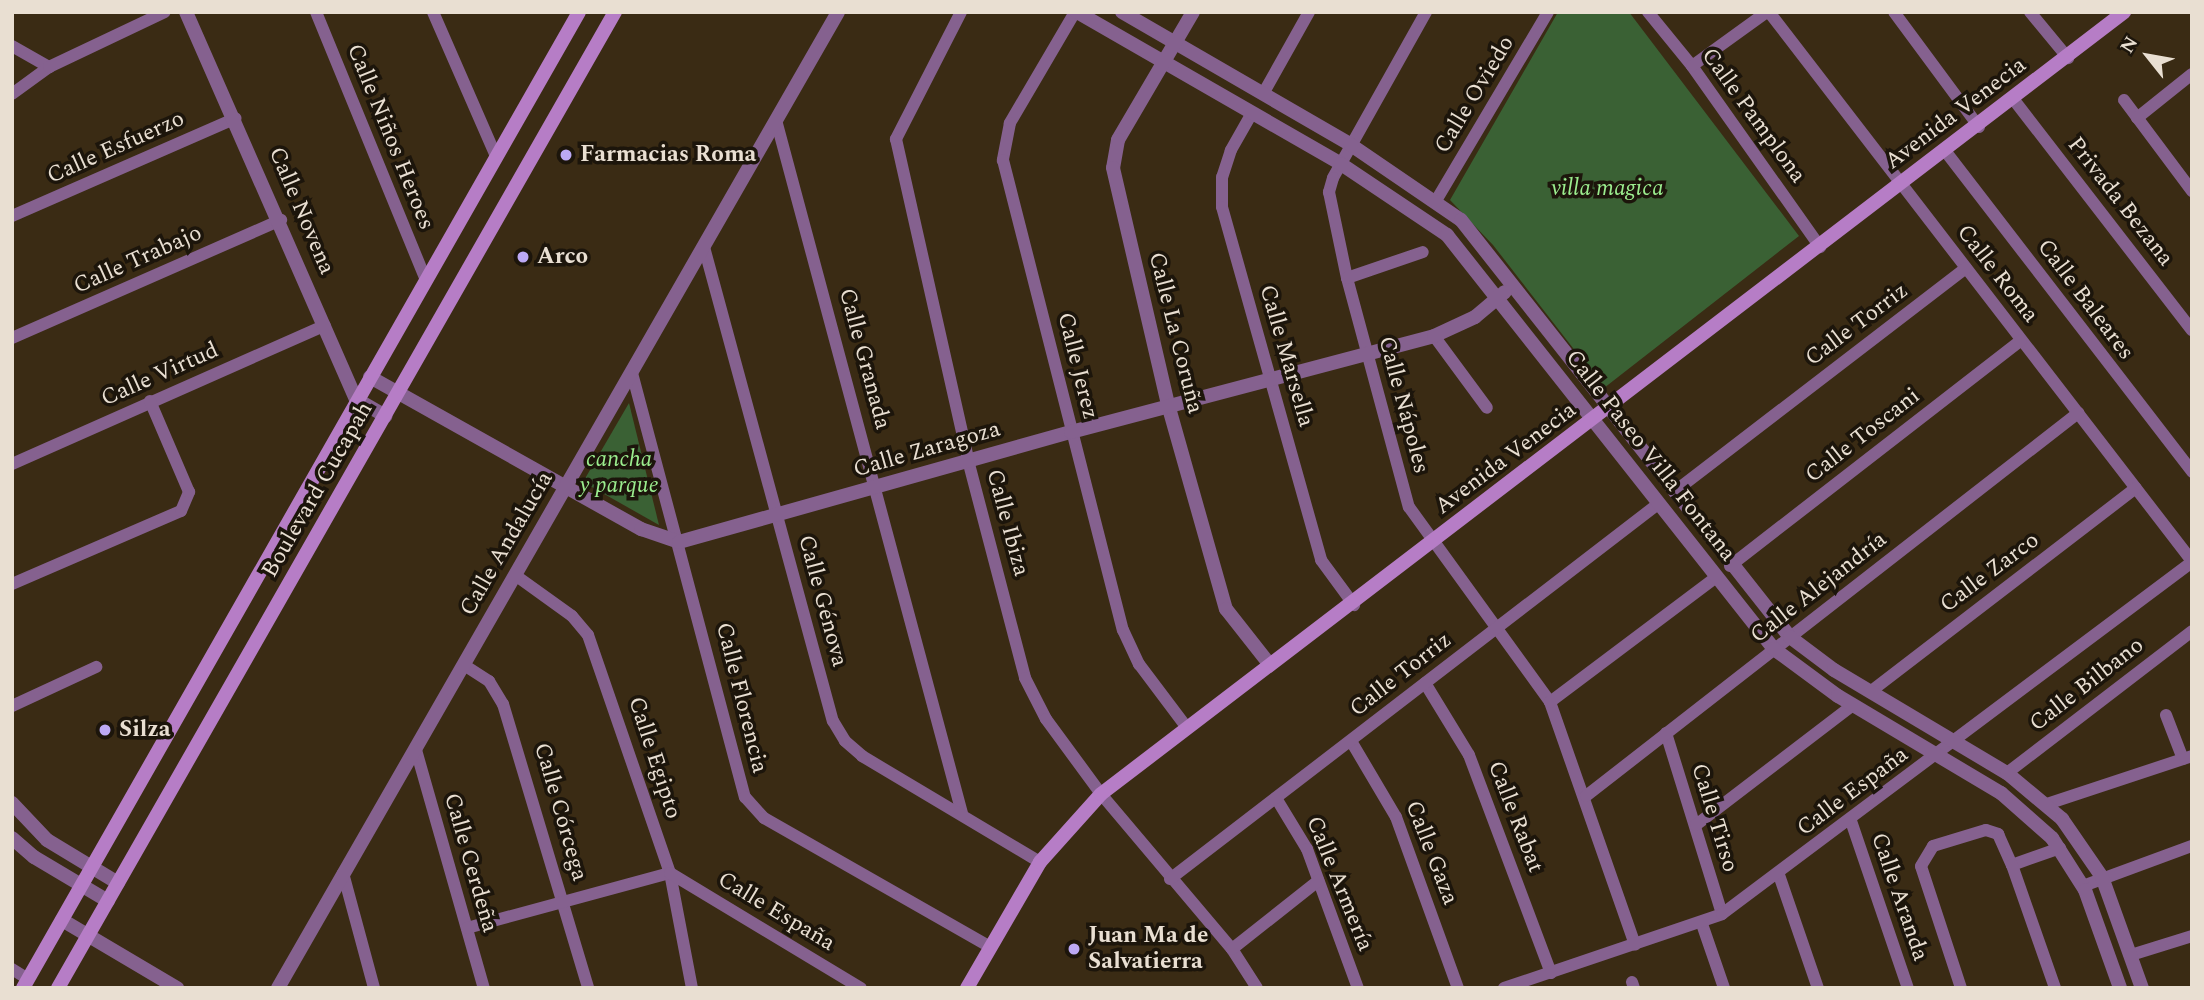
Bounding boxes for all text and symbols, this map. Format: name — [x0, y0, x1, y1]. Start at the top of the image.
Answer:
north arrow — [2113, 21, 2183, 91]
street label: Calle Oviedo — [1429, 31, 1521, 159]
text: N — [2113, 31, 2146, 59]
street label: Calle Niños Heroes — [340, 40, 440, 234]
street label: Calle Pamplona — [1695, 43, 1811, 189]
street label: Avenida Venecia — [1880, 52, 2032, 176]
street label: Calle Esfuerzo — [43, 105, 189, 191]
street label: Privada Bezana — [2061, 132, 2179, 272]
place label: Farmacias Roma — [580, 141, 756, 169]
street label: Calle Novena — [262, 143, 340, 279]
marker: Farmacias Roma — [558, 147, 574, 163]
park label: villa magica — [1550, 175, 1664, 203]
street label: Calle Trabajo — [70, 219, 206, 301]
street label: Calle Roma — [1950, 219, 2044, 329]
street label: Calle Baleares — [2031, 234, 2139, 366]
place label: Arco — [537, 243, 588, 271]
marker: Arco — [515, 249, 531, 265]
street label: Calle La Coruña — [1142, 249, 1208, 417]
street label: Calle Torriz — [1800, 277, 1914, 373]
street label: Calle Marsella — [1253, 282, 1319, 430]
street label: Calle Granada — [832, 285, 896, 433]
street label: Calle Jerez — [1050, 310, 1104, 422]
street label: Calle Nápoles — [1371, 333, 1435, 477]
street label: Calle Virtud — [97, 337, 223, 413]
street label: Calle Paseo Villa Fontana — [1559, 345, 1741, 567]
street label: Calle Toscani — [1800, 383, 1926, 489]
street label: Boulevard Cucapah — [257, 397, 379, 583]
street label: Avenida Venecia — [1430, 397, 1582, 521]
street label: Calle Zaragoza — [850, 416, 1004, 484]
park label: cancha y parque — [579, 446, 659, 500]
street label: Calle Ibiza — [979, 466, 1035, 580]
street label: Calle Andalucía — [455, 467, 559, 621]
street label: Calle Alejandría — [1745, 526, 1893, 650]
street label: Calle Zarco — [1935, 527, 2045, 619]
street label: Calle Génova — [791, 532, 853, 670]
street label: Calle Florencia — [709, 620, 773, 776]
street label: Calle Torriz — [1345, 627, 1457, 723]
street label: Calle Bilbano — [2024, 632, 2150, 738]
street label: Calle Egipto — [621, 694, 687, 822]
place label: Silza — [119, 716, 171, 744]
marker: Silza — [97, 722, 113, 738]
street label: Calle Córcega — [527, 740, 593, 884]
street label: Calle España — [1792, 741, 1914, 843]
street label: Calle Rabat — [1481, 757, 1549, 877]
street label: Calle Tirso — [1684, 760, 1744, 876]
street label: Calle Cerdeña — [437, 790, 503, 936]
street label: Calle Gaza — [1399, 797, 1463, 909]
street label: Calle Armería — [1299, 812, 1379, 956]
street label: Calle Aranda — [1864, 829, 1934, 965]
street label: Calle España — [712, 866, 840, 958]
place label: Juan Ma de Salvatierra — [1088, 922, 1208, 976]
marker: Juan Ma de Salvatierra — [1066, 941, 1082, 957]

